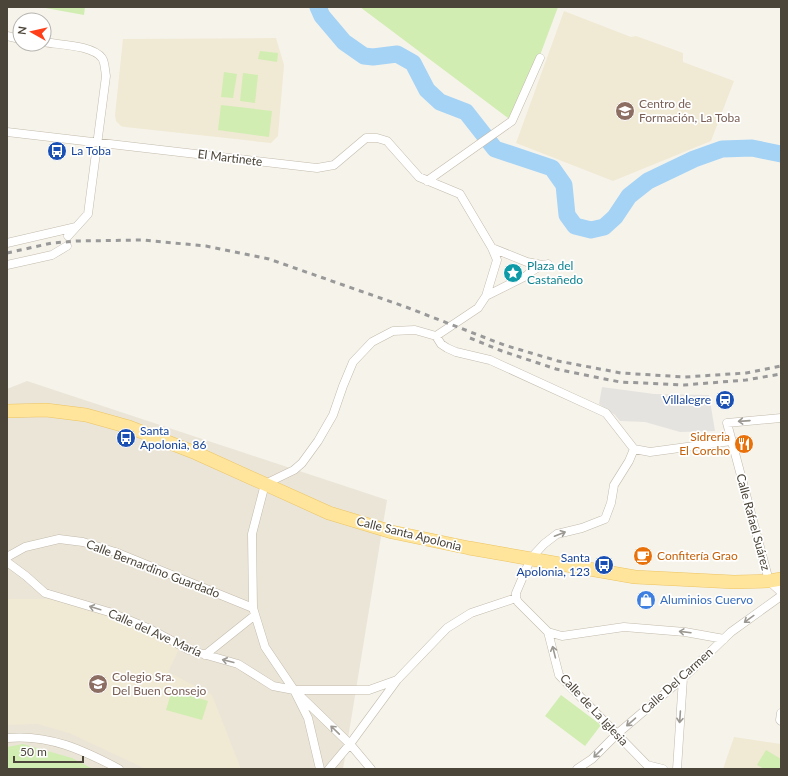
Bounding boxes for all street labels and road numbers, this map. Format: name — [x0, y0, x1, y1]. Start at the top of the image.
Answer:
street label: El Martinete — [197, 146, 263, 169]
street label: Calle Rafael Suárez — [733, 472, 774, 572]
street label: Calle Santa Apolonia — [355, 513, 463, 554]
street label: Calle Bernardino Guardado — [84, 536, 222, 601]
street label: Calle del Ave María — [106, 605, 204, 660]
street label: Calle Del Carmen — [638, 644, 716, 717]
street label: Calle de La Iglesia — [557, 671, 632, 749]

